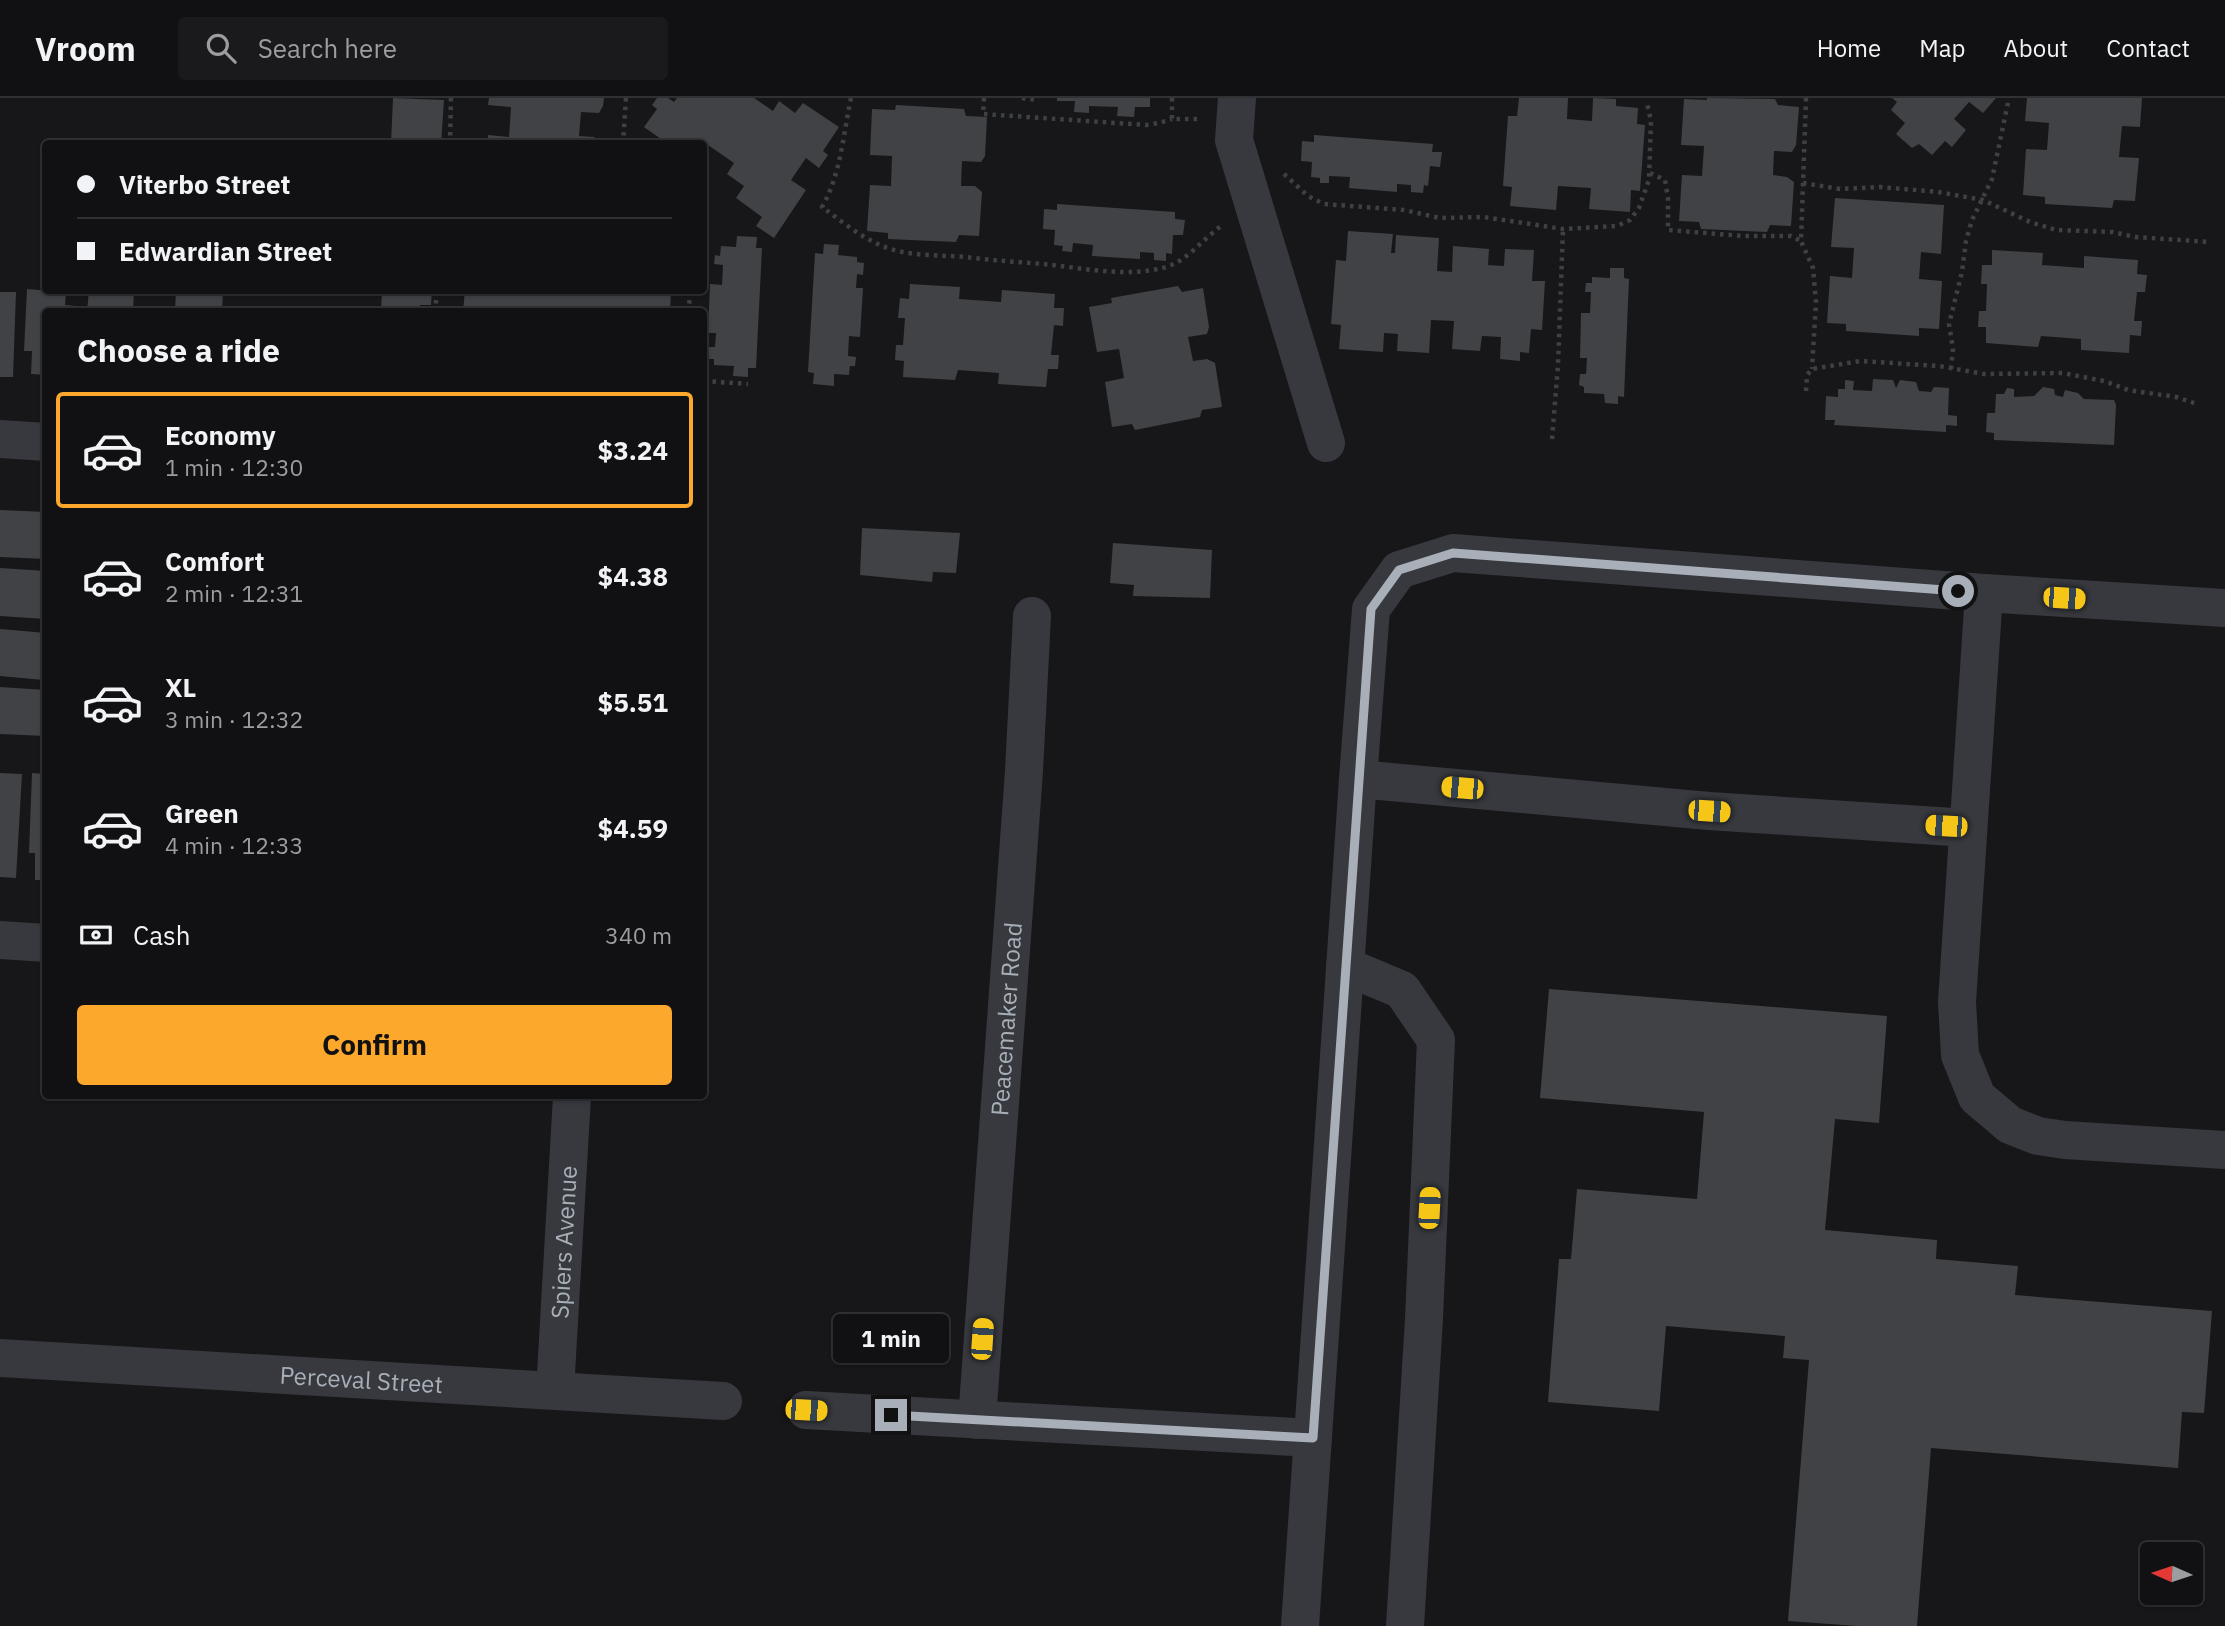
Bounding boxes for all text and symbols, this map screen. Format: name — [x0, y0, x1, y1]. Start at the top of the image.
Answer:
search box — [178, 17, 668, 80]
text: Vroom — [35, 27, 136, 70]
icon: search — [202, 29, 240, 67]
text: Search here — [258, 31, 397, 65]
text: Home — [1817, 32, 1881, 64]
text: Map — [1919, 32, 1965, 64]
text: About — [2003, 32, 2068, 64]
text: Contact — [2106, 32, 2190, 64]
text: Viterbo Street — [119, 167, 291, 201]
text: Edwardian Street — [119, 234, 332, 268]
text: Choose a ride — [77, 329, 280, 371]
text: Economy — [165, 418, 276, 452]
icon: car — [81, 419, 144, 482]
text: $3.24 — [598, 433, 668, 467]
text: 1 min · 12:30 — [165, 452, 303, 482]
text: Comfort — [165, 544, 264, 578]
icon: car — [81, 545, 144, 608]
text: $4.38 — [598, 559, 668, 593]
route start — [1942, 575, 1974, 607]
text: 2 min · 12:31 — [165, 578, 303, 608]
car — [2043, 586, 2086, 610]
text: XL — [165, 670, 196, 704]
icon: car — [81, 671, 144, 734]
text: $5.51 — [598, 685, 668, 719]
text: 3 min · 12:32 — [165, 704, 303, 734]
car — [1441, 776, 1484, 800]
text: Green — [165, 796, 239, 830]
icon: car — [81, 797, 144, 860]
car — [1688, 799, 1731, 823]
text: $4.59 — [598, 811, 668, 845]
car — [1925, 814, 1968, 838]
text: 4 min · 12:33 — [165, 830, 303, 860]
icon: cash — [77, 916, 115, 954]
text: Cash — [133, 918, 190, 952]
text: 340 m — [605, 920, 672, 950]
street label: Peacemaker Road — [983, 921, 1029, 1117]
button: Confirm — [77, 1005, 672, 1085]
street label: Spiers Avenue — [543, 1165, 584, 1320]
car — [1418, 1186, 1441, 1230]
callout: 1 min — [833, 1314, 949, 1362]
car — [971, 1317, 994, 1361]
text: 1 min — [861, 1323, 921, 1353]
street label: Perceval Street — [279, 1359, 444, 1400]
car — [785, 1398, 828, 1422]
route end — [875, 1399, 907, 1431]
north arrow — [2140, 1542, 2203, 1605]
map controls — [2140, 1542, 2203, 1605]

